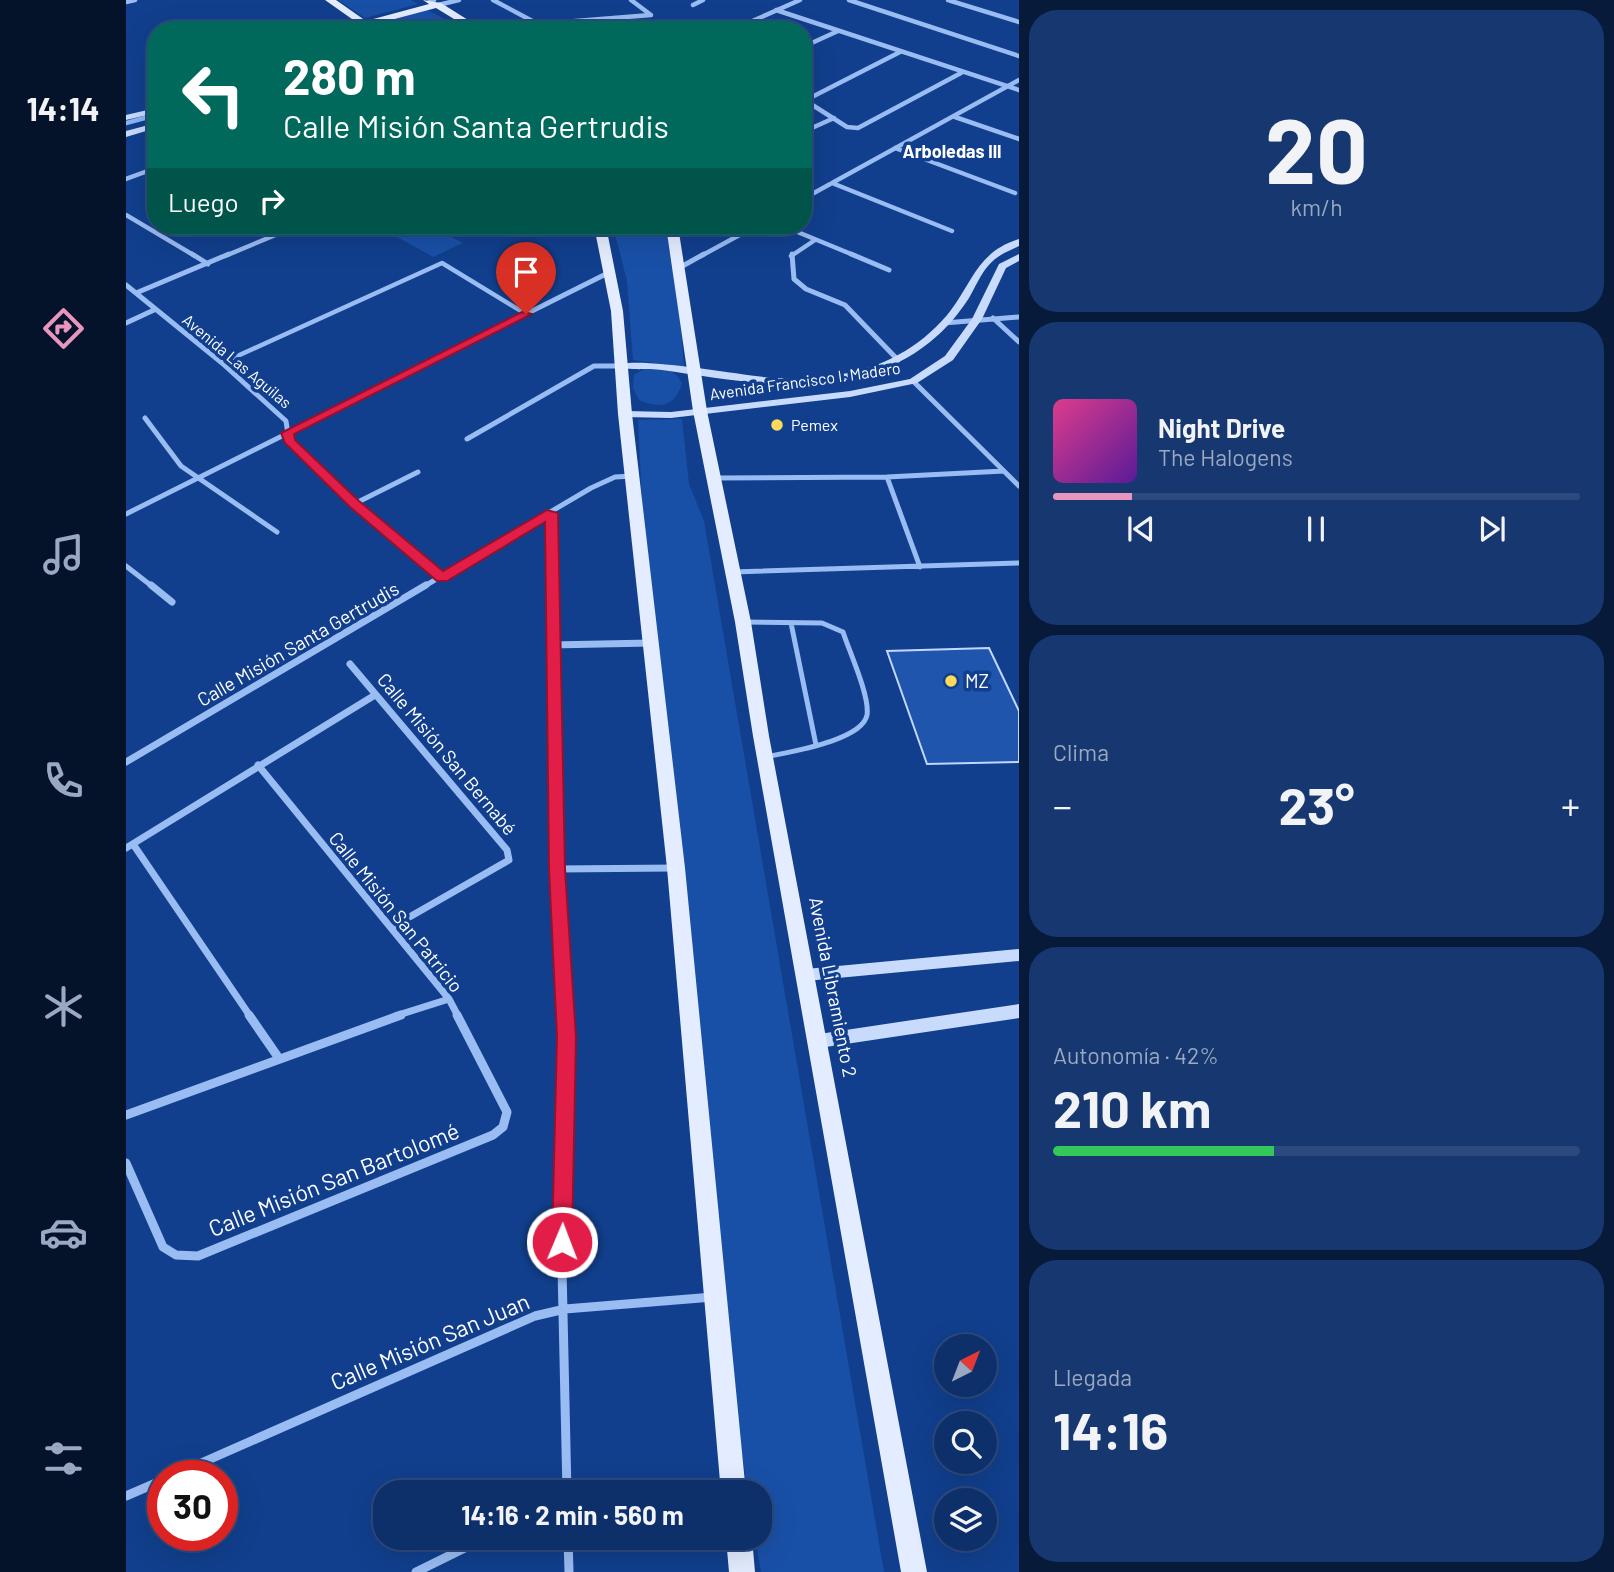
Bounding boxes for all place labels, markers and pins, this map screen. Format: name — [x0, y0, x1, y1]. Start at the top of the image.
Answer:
pin — [496, 242, 556, 314]
place label: Pemex — [791, 415, 838, 434]
marker: Pemex — [769, 417, 785, 433]
place label: MZ — [965, 669, 989, 692]
marker: MZ — [943, 673, 959, 689]

